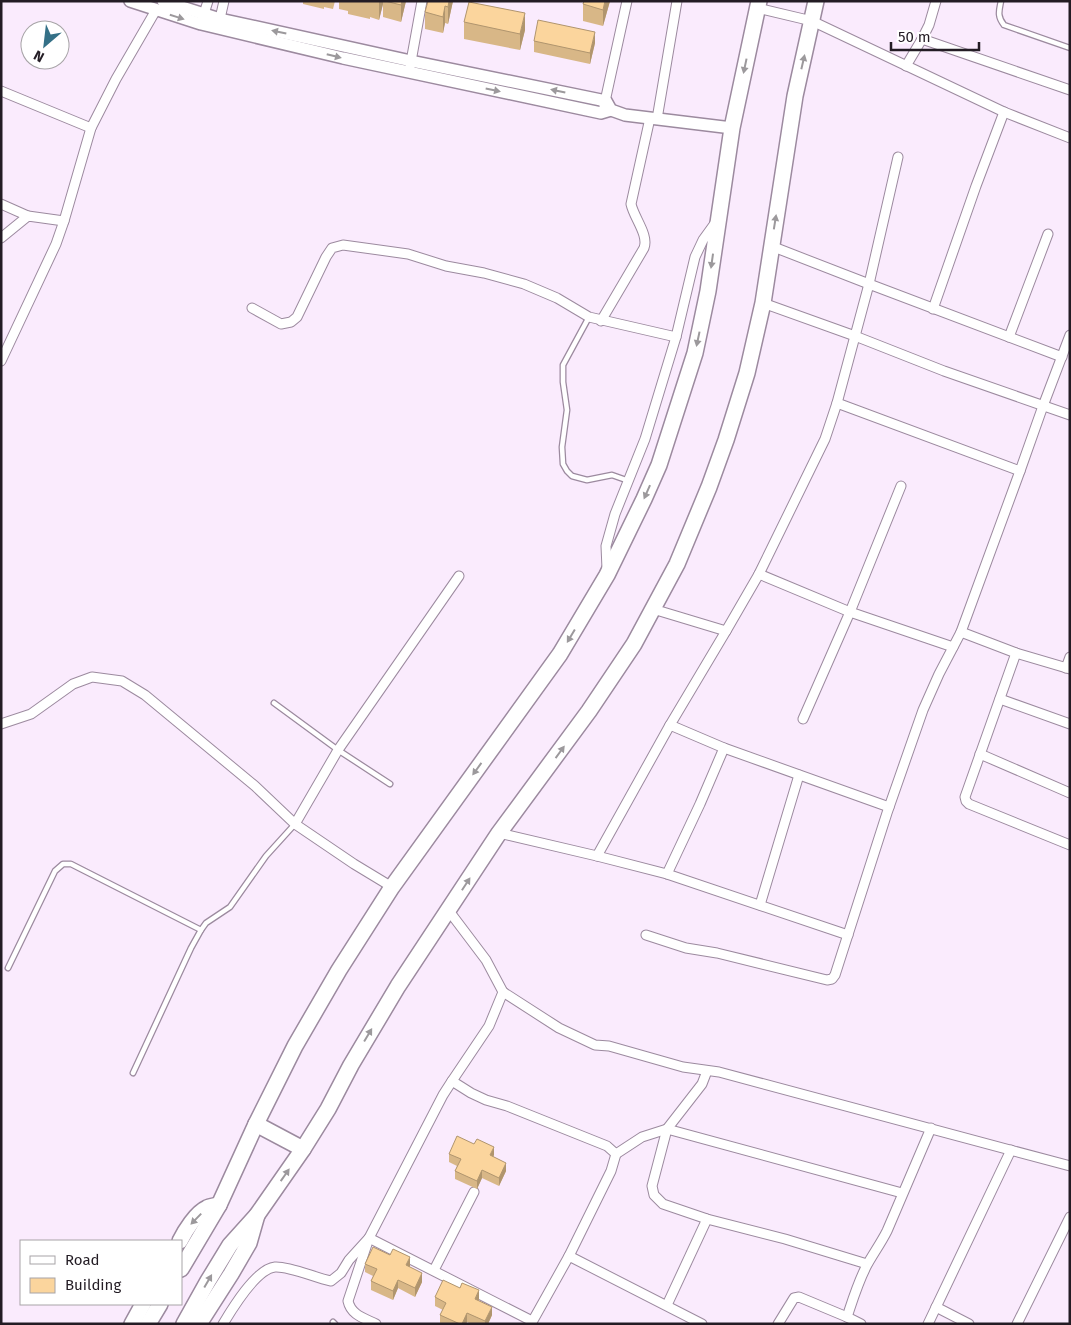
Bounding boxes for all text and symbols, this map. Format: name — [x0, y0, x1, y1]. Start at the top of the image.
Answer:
one-way arrow — [169, 13, 184, 21]
north arrow — [20, 20, 70, 70]
scale bar — [891, 20, 978, 52]
one-way arrow — [272, 28, 287, 36]
text: 50 m — [898, 28, 931, 46]
text: N — [31, 46, 47, 66]
one-way arrow — [327, 52, 342, 60]
one-way arrow — [799, 55, 807, 70]
one-way arrow — [741, 58, 749, 74]
one-way arrow — [486, 86, 501, 94]
one-way arrow — [549, 87, 565, 95]
one-way arrow — [771, 214, 779, 230]
one-way arrow — [708, 253, 716, 269]
one-way arrow — [694, 331, 702, 346]
one-way arrow — [642, 485, 650, 499]
one-way arrow — [566, 629, 575, 642]
one-way arrow — [555, 745, 565, 759]
one-way arrow — [472, 762, 483, 775]
one-way arrow — [461, 878, 471, 891]
one-way arrow — [364, 1029, 373, 1042]
one-way arrow — [280, 1168, 290, 1181]
one-way arrow — [190, 1212, 202, 1224]
legend — [20, 1240, 182, 1305]
text: Road — [65, 1251, 100, 1269]
one-way arrow — [204, 1274, 212, 1289]
text: Building — [65, 1276, 121, 1294]

